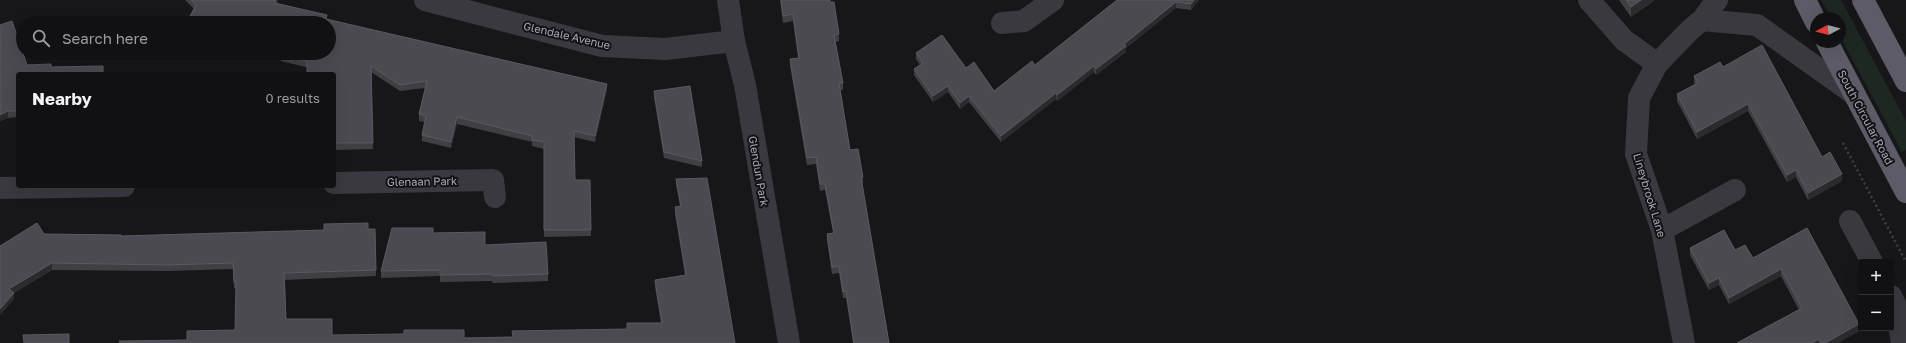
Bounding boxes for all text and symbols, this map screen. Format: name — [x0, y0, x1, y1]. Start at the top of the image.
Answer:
north arrow — [1810, 12, 1846, 48]
search box — [16, 16, 336, 60]
street label: Glendale Avenue — [522, 19, 612, 51]
icon: search — [30, 27, 52, 49]
text: Search here — [62, 29, 148, 47]
street label: South Circular Road — [1836, 68, 1896, 166]
text: Nearby — [32, 88, 92, 109]
text: 0 results — [265, 90, 320, 106]
street label: Glendun Park — [746, 135, 772, 207]
street label: Lineybrook Lane — [1631, 151, 1669, 239]
street label: Glenaan Park — [387, 174, 457, 188]
map controls — [1858, 259, 1894, 331]
button: + — [1858, 259, 1894, 295]
button: − — [1858, 295, 1894, 331]

